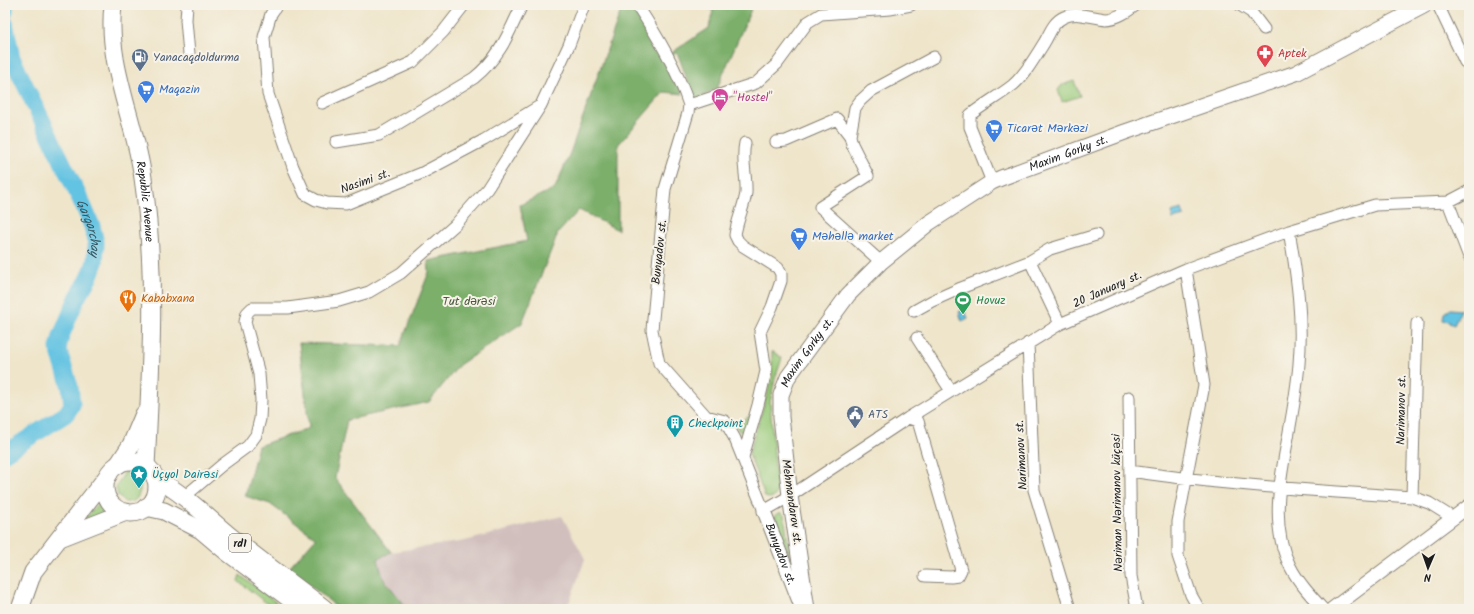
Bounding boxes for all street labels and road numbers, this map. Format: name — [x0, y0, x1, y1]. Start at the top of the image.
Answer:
street label: Maxim Gorky st. — [1026, 130, 1111, 177]
street label: Republic Avenue — [130, 159, 159, 243]
street label: Nasimi st. — [338, 164, 393, 199]
street label: Bunyadov st. — [647, 219, 672, 285]
street label: 20 January st. — [1070, 266, 1145, 313]
street label: Maxim Gorky st. — [776, 313, 839, 390]
street label: Narimanov st. — [1391, 375, 1412, 445]
street label: Narimanov st. — [1010, 419, 1033, 490]
street label: Nəriman Nərimanov küçəsi — [1107, 433, 1128, 572]
street label: Mehmandarov st. — [776, 458, 807, 546]
street label: Bunyadov st. — [760, 520, 801, 588]
road number: rd1 — [229, 534, 251, 552]

